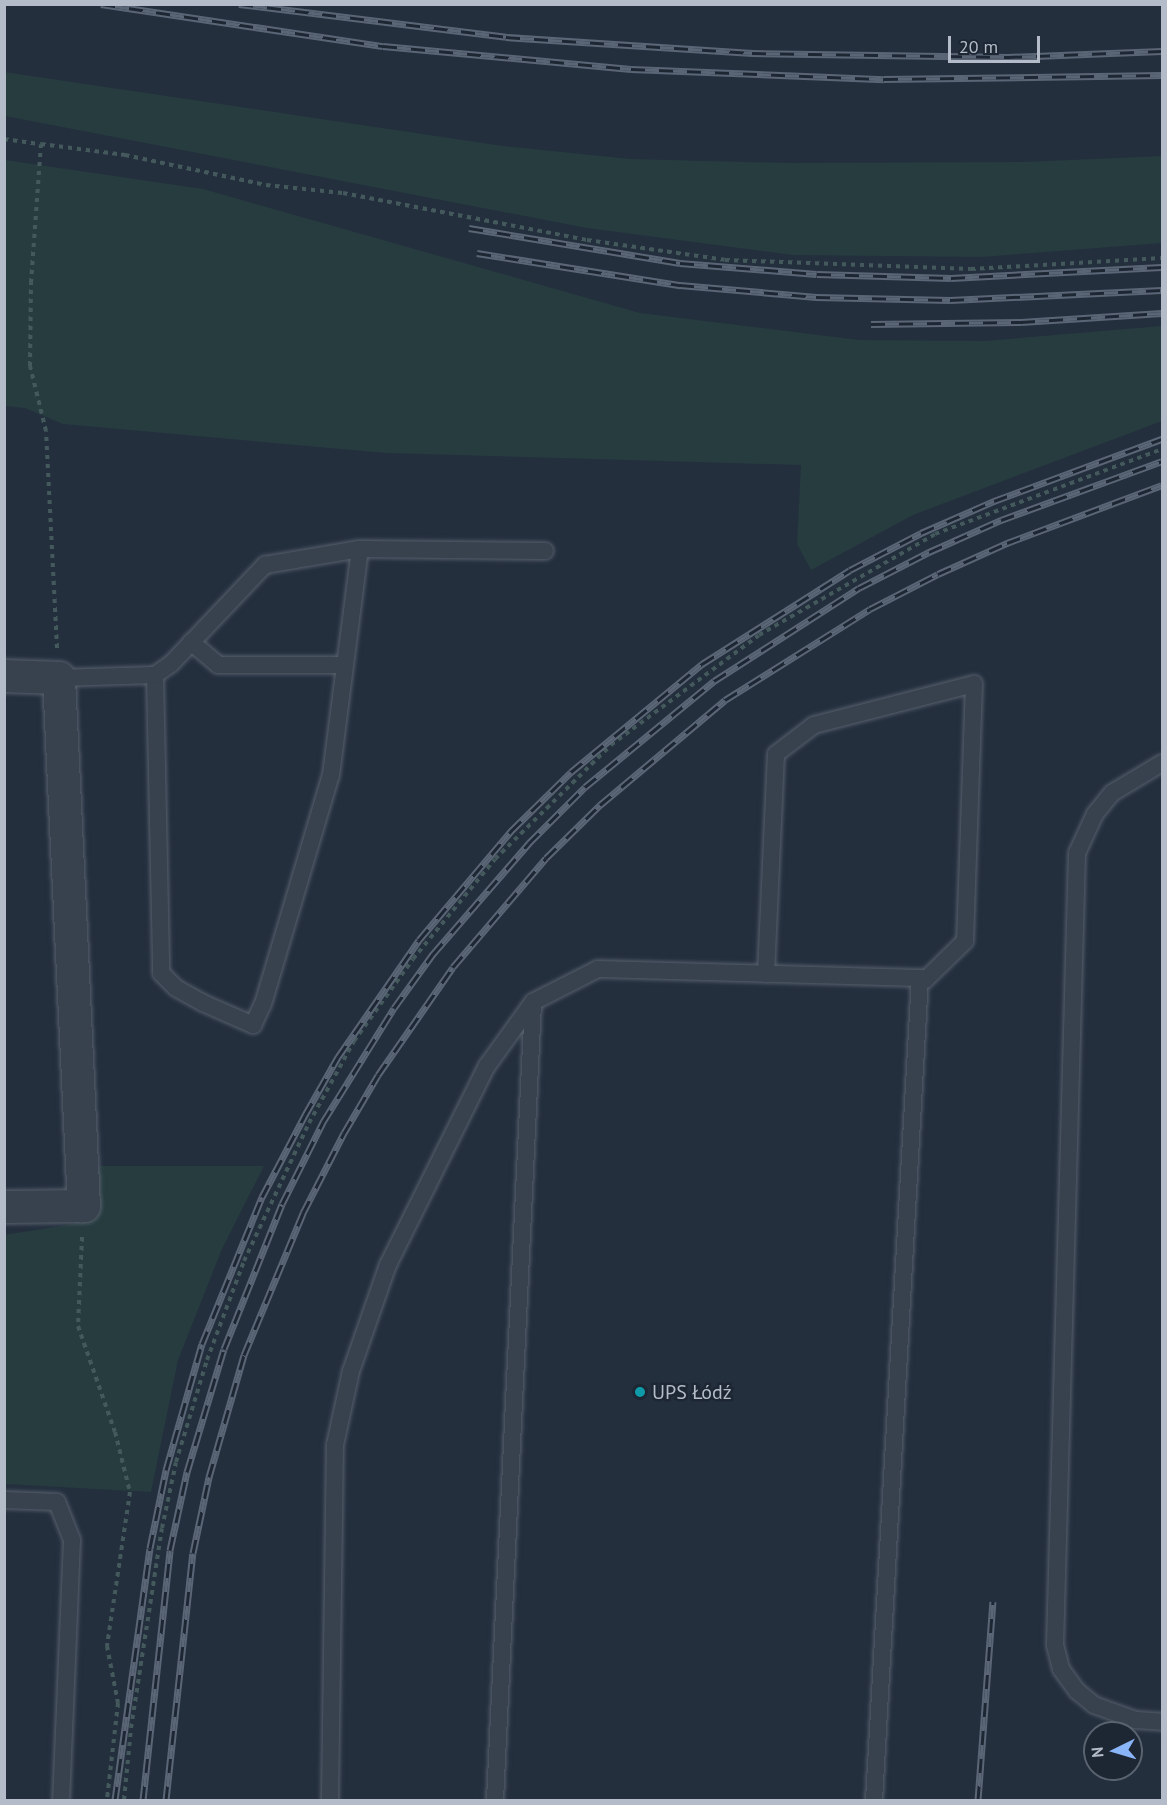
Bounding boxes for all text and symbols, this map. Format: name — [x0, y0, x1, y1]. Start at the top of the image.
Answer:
scale bar — [951, 24, 1042, 62]
text: 20 m — [959, 35, 998, 58]
place label: UPS Łódź — [652, 1380, 732, 1404]
marker: UPS Łódź — [633, 1385, 647, 1399]
north arrow — [1083, 1721, 1143, 1781]
text: N — [1087, 1746, 1107, 1759]

